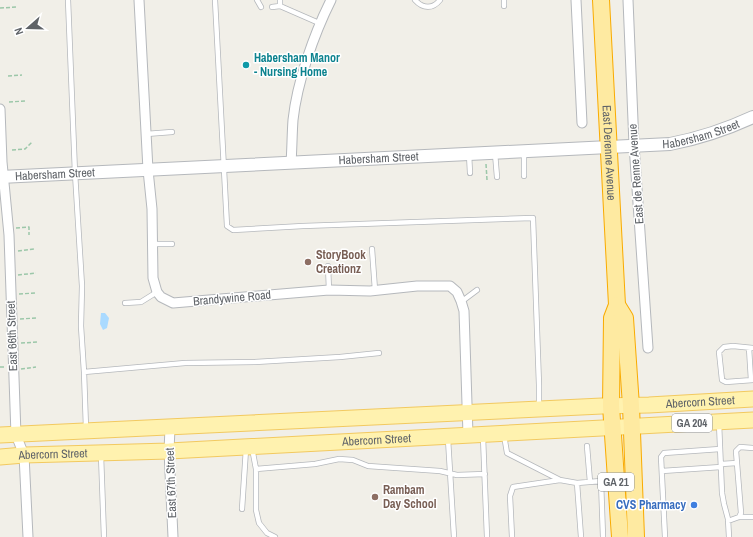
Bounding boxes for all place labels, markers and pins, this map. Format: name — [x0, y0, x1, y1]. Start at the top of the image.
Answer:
place label: Habersham Manor - Nursing Home — [254, 50, 340, 80]
marker: Habersham Manor - Nursing Home — [241, 60, 251, 70]
place label: StoryBook Creationz — [316, 247, 366, 277]
marker: StoryBook Creationz — [303, 257, 313, 267]
place label: Rambam Day School — [383, 482, 437, 512]
marker: Rambam Day School — [370, 492, 380, 502]
place label: CVS Pharmacy — [616, 497, 687, 513]
marker: CVS Pharmacy — [689, 500, 699, 510]

